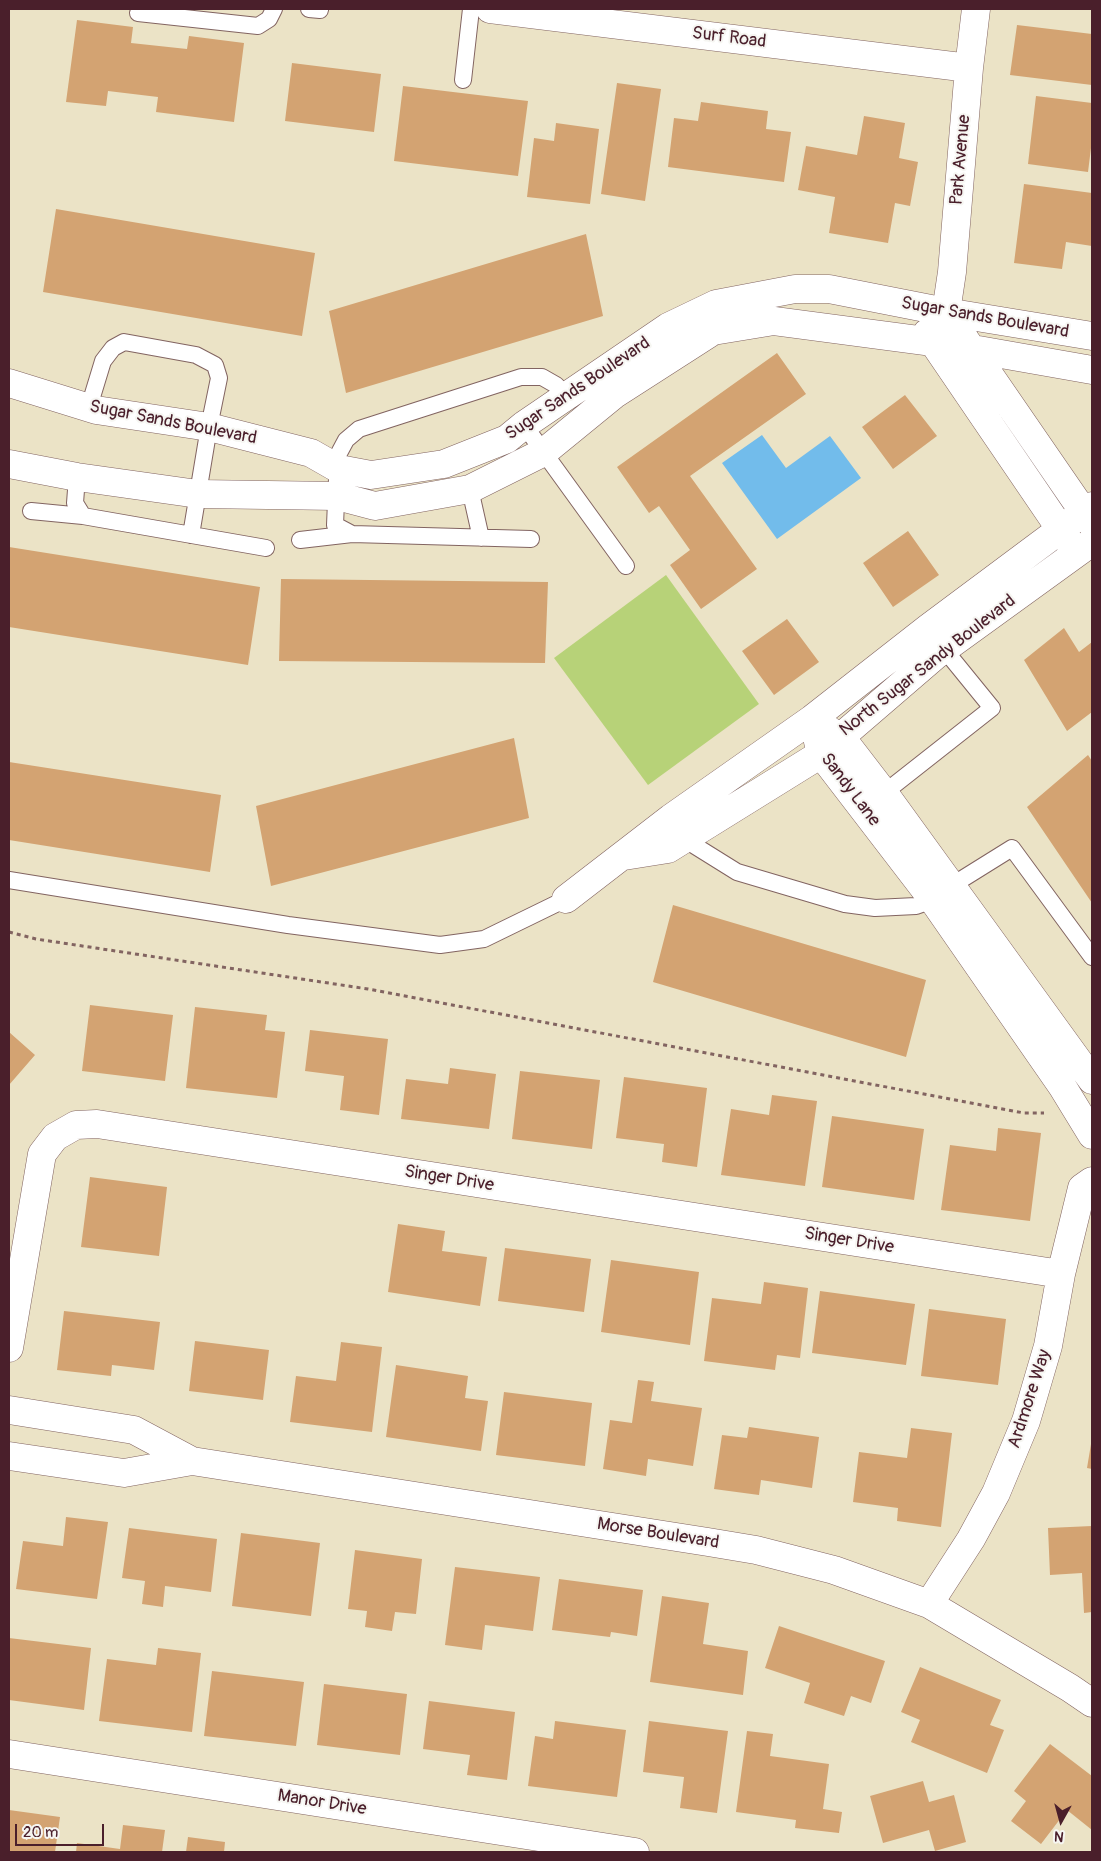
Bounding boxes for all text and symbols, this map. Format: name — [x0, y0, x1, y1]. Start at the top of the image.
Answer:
street label: Surf Road — [691, 23, 767, 53]
street label: Park Avenue — [946, 114, 976, 206]
street label: Sugar Sands Boulevard — [899, 293, 1071, 343]
street label: Sugar Sands Boulevard — [501, 333, 655, 445]
street label: Sugar Sands Boulevard — [87, 396, 259, 450]
street label: North Sugar Sandy Boulevard — [836, 591, 1020, 741]
street label: Sandy Lane — [816, 749, 884, 831]
street label: Singer Drive — [403, 1161, 495, 1197]
street label: Singer Drive — [803, 1223, 895, 1259]
street label: Ardmore Way — [1004, 1347, 1056, 1451]
street label: Morse Boulevard — [595, 1514, 721, 1554]
street label: Manor Drive — [276, 1785, 368, 1821]
north arrow — [1036, 1796, 1086, 1846]
scale bar — [18, 1814, 106, 1846]
text: 20 m — [23, 1823, 58, 1842]
text: N — [1053, 1827, 1065, 1845]

